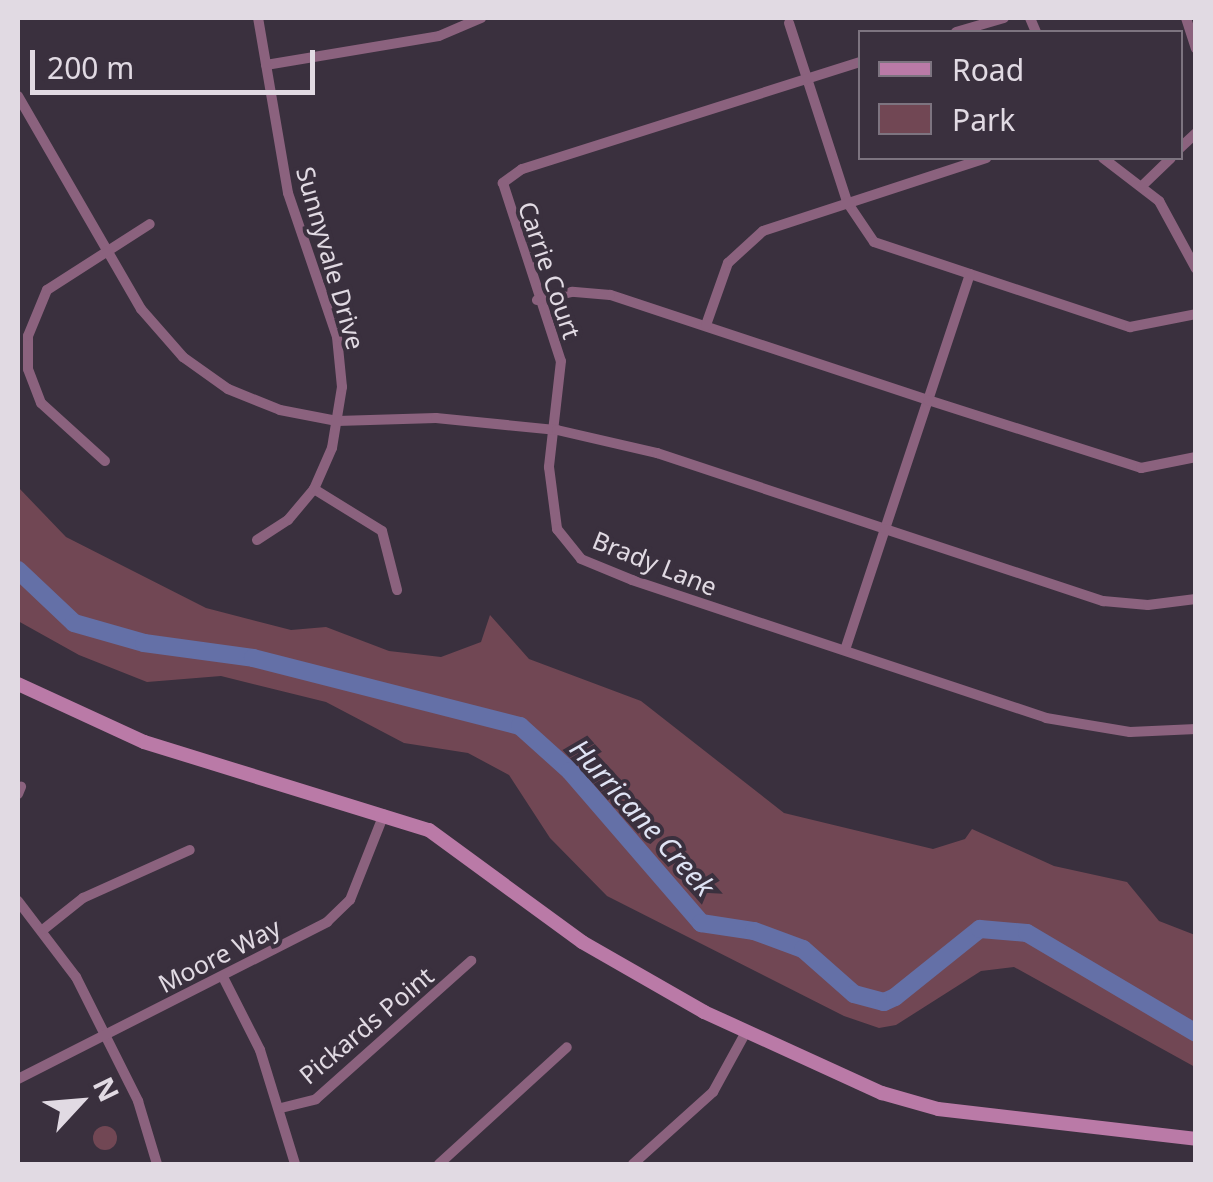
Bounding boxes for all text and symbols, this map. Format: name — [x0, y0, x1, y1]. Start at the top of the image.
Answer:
scale bar — [35, 30, 320, 92]
legend — [858, 30, 1183, 160]
text: 200 m — [47, 47, 134, 88]
text: Road — [952, 49, 1024, 90]
text: Park — [952, 99, 1015, 140]
street label: Sunnyvale Drive — [291, 163, 371, 353]
street label: Carrie Court — [512, 197, 588, 343]
street label: Brady Lane — [588, 524, 722, 602]
water label: Hurricane Creek — [564, 732, 722, 902]
street label: Moore Way — [153, 911, 285, 999]
street label: Pickards Point — [293, 960, 439, 1090]
north arrow — [30, 1052, 130, 1152]
text: N — [85, 1070, 129, 1107]

